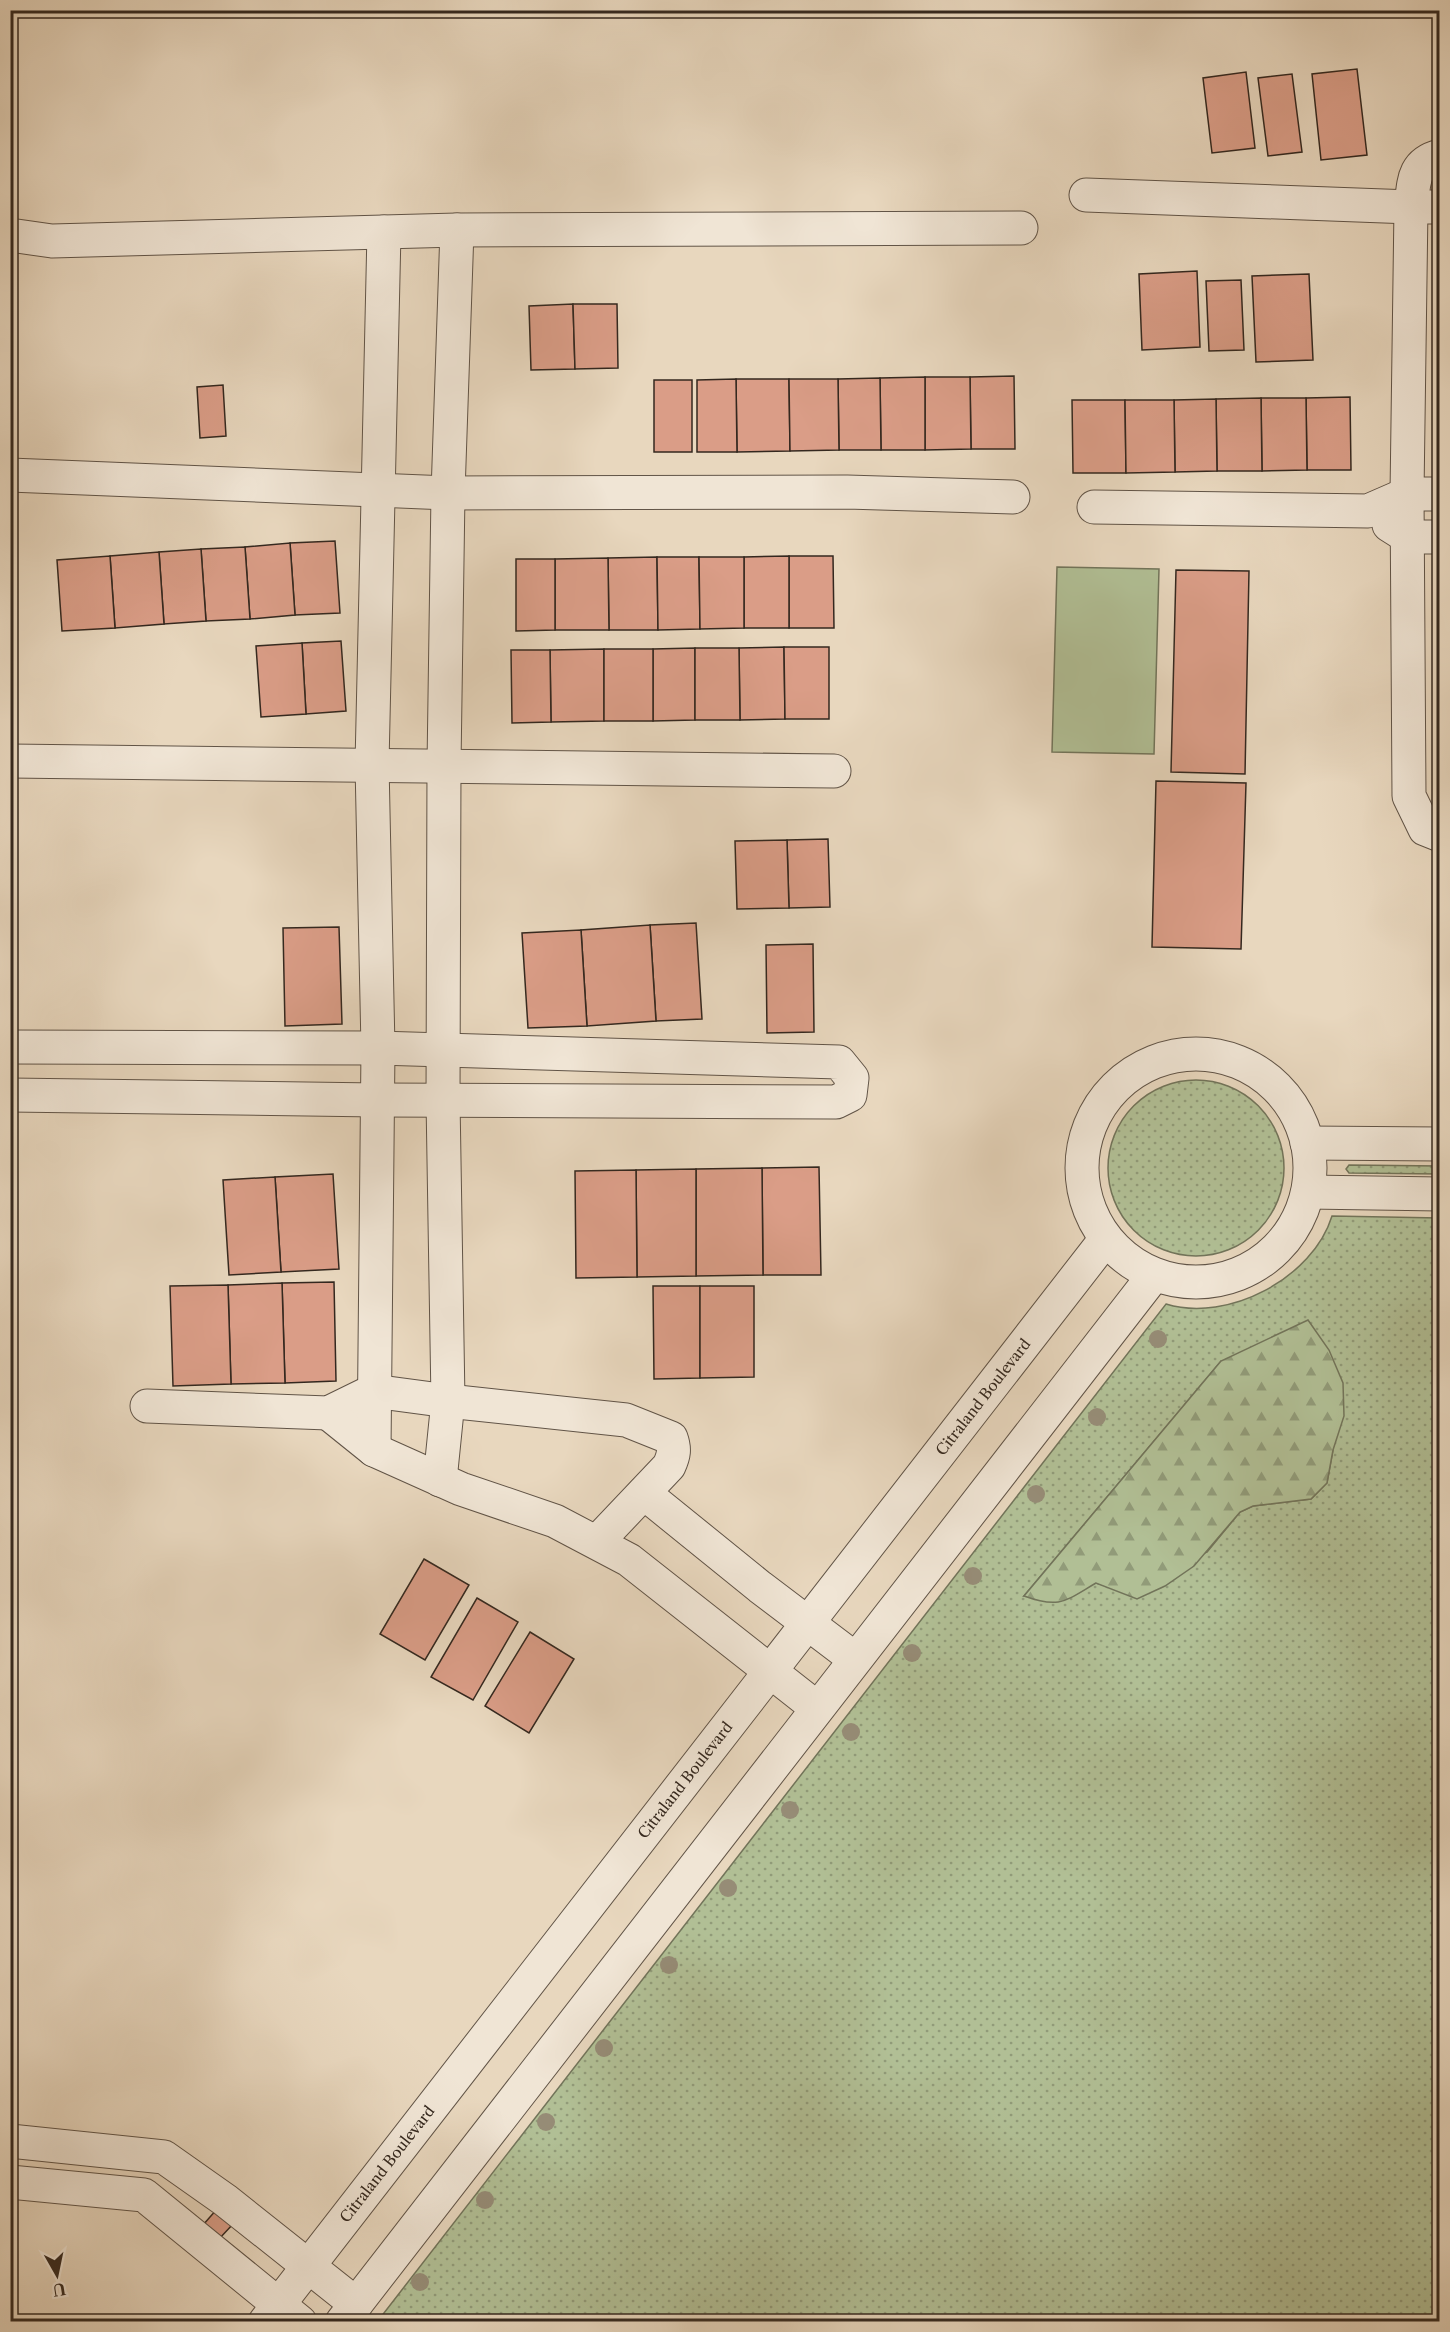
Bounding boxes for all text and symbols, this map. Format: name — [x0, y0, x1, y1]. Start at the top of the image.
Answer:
street label: Citraland Boulevard — [932, 1335, 1034, 1459]
street label: Citraland Boulevard — [634, 1718, 736, 1842]
street label: Citraland Boulevard — [336, 2102, 438, 2226]
north arrow — [27, 2245, 87, 2305]
text: U — [51, 2279, 67, 2301]

